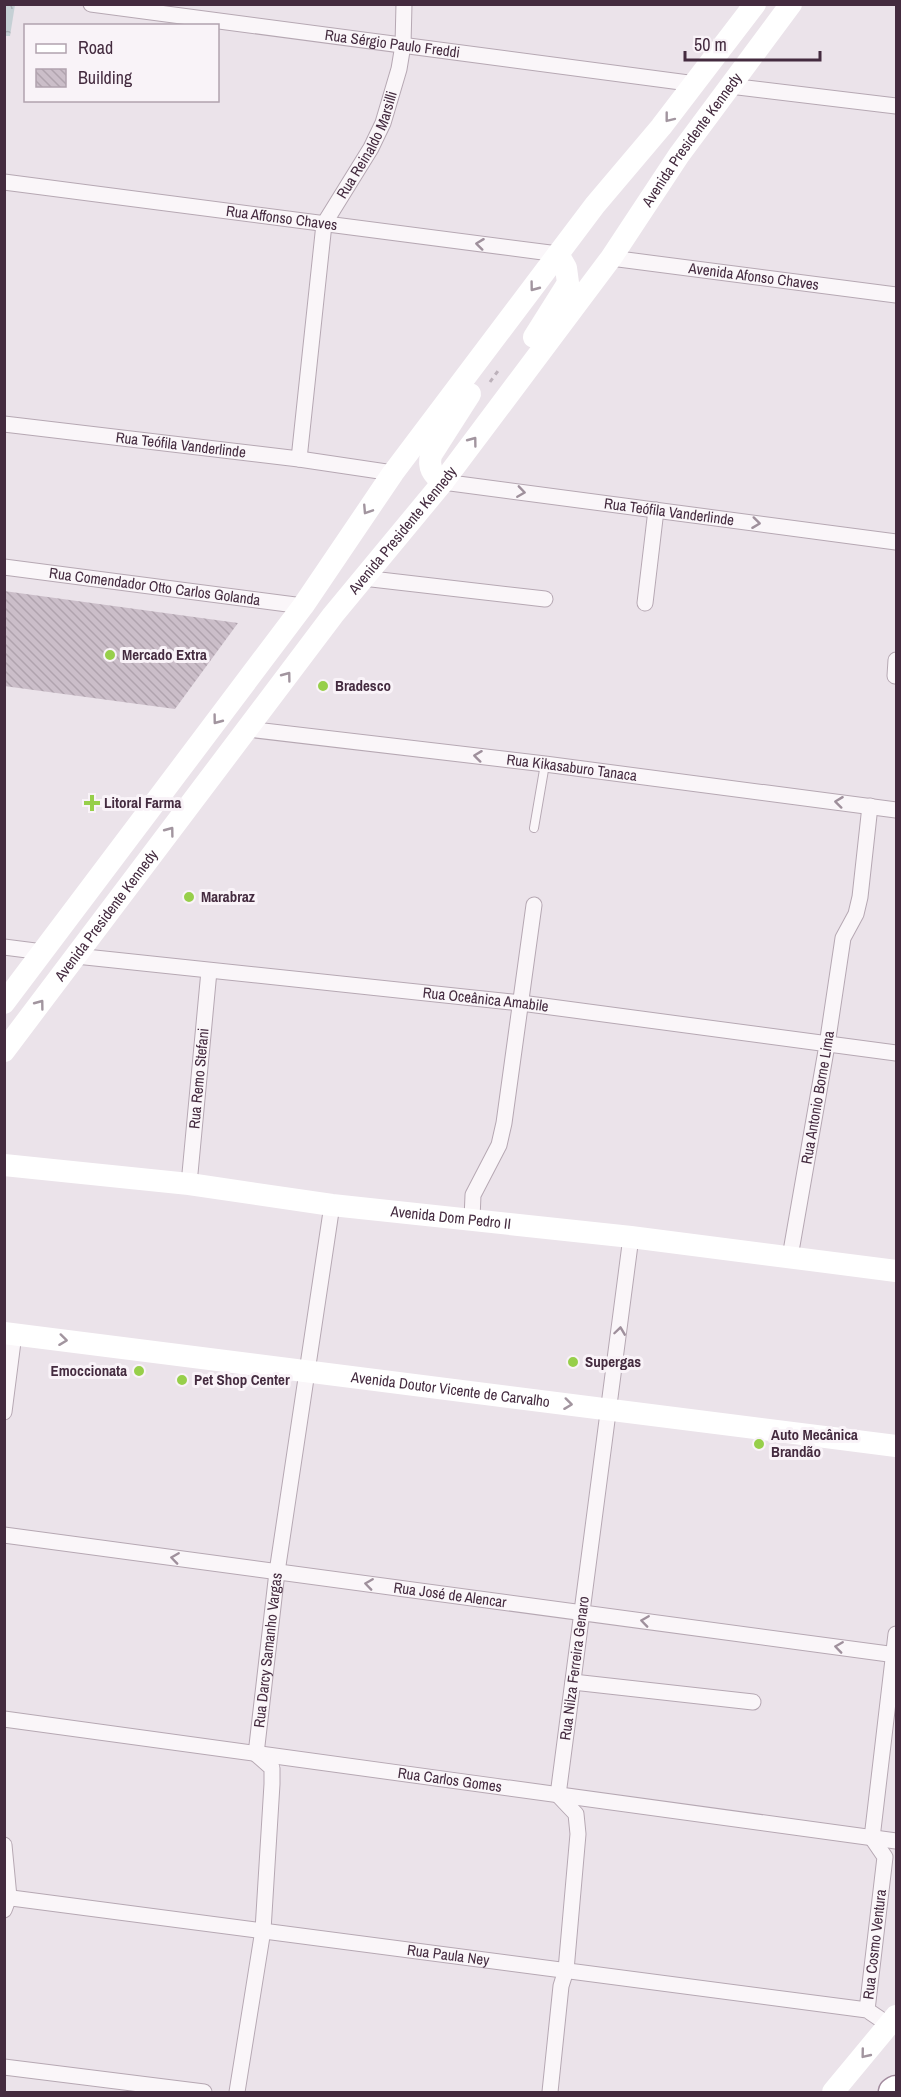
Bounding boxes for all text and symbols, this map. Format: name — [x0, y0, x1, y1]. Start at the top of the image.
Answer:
legend — [24, 24, 219, 102]
street label: Rua Sérgio Paulo Freddi — [324, 24, 461, 63]
scale bar — [685, 24, 820, 62]
text: 50 m — [694, 32, 727, 57]
text: Road — [78, 35, 113, 60]
text: Building — [78, 65, 133, 90]
street label: Avenida Presidente Kennedy — [636, 68, 747, 212]
street label: Rua Reinaldo Marsilli — [331, 88, 402, 202]
one-way arrow — [665, 111, 676, 122]
street label: Rua Affonso Chaves — [225, 200, 339, 235]
one-way arrow — [475, 238, 484, 251]
street label: Avenida Afonso Chaves — [686, 257, 820, 295]
one-way arrow — [530, 280, 541, 291]
street label: Rua Teófila Vanderlinde — [115, 426, 247, 463]
one-way arrow — [466, 436, 477, 447]
street label: Avenida Presidente Kennedy — [343, 461, 462, 599]
one-way arrow — [517, 486, 526, 498]
street label: Rua Teófila Vanderlinde — [603, 492, 736, 530]
one-way arrow — [364, 504, 375, 515]
one-way arrow — [752, 517, 761, 529]
street label: Rua Comendador Otto Carlos Golanda — [48, 562, 262, 610]
place label: Mercado Extra — [122, 644, 207, 665]
marker: Mercado Extra — [103, 648, 117, 662]
one-way arrow — [280, 671, 291, 682]
place label: Bradesco — [335, 675, 391, 696]
marker: Bradesco — [316, 679, 330, 693]
one-way arrow — [213, 713, 224, 724]
street label: Rua Kikasaburo Tanaca — [505, 749, 638, 786]
one-way arrow — [474, 750, 483, 763]
place label: Litoral Farma — [104, 792, 181, 813]
marker: Litoral Farma — [85, 796, 99, 810]
one-way arrow — [834, 796, 843, 809]
one-way arrow — [162, 827, 173, 838]
street label: Avenida Presidente Kennedy — [49, 844, 163, 986]
place label: Marabraz — [201, 886, 255, 907]
marker: Marabraz — [182, 890, 196, 904]
street label: Rua Oceânica Amabile — [422, 982, 550, 1017]
one-way arrow — [32, 1000, 43, 1011]
street label: Rua Remo Stefani — [183, 1027, 214, 1130]
street label: Rua Antonio Borne Lima — [795, 1029, 839, 1166]
street label: Avenida Dom Pedro II — [389, 1200, 512, 1234]
one-way arrow — [613, 1326, 625, 1336]
one-way arrow — [58, 1333, 67, 1346]
place label: Supergas — [585, 1351, 641, 1372]
marker: Supergas — [566, 1355, 580, 1369]
place label: Emoccionata — [50, 1360, 127, 1381]
marker: Emoccionata — [132, 1364, 146, 1378]
street label: Avenida Doutor Vicente de Carvalho — [349, 1366, 551, 1412]
place label: Pet Shop Center — [194, 1369, 290, 1390]
marker: Pet Shop Center — [175, 1373, 189, 1387]
one-way arrow — [564, 1398, 573, 1410]
place label: Auto Mecânica Brandão — [771, 1424, 858, 1462]
marker: Auto Mecânica Brandão — [752, 1437, 766, 1451]
one-way arrow — [171, 1553, 180, 1565]
street label: Rua Darcy Samanho Vargas — [248, 1572, 287, 1729]
street label: Rua José de Alencar — [392, 1577, 508, 1612]
one-way arrow — [364, 1579, 373, 1591]
street label: Rua Nilza Ferreira Genaro — [554, 1595, 594, 1741]
one-way arrow — [641, 1616, 650, 1628]
one-way arrow — [834, 1642, 843, 1654]
street label: Rua Carlos Gomes — [397, 1762, 503, 1797]
street label: Rua Cosmo Ventura — [857, 1888, 891, 2001]
street label: Rua Paula Ney — [406, 1939, 492, 1971]
one-way arrow — [861, 2047, 872, 2058]

